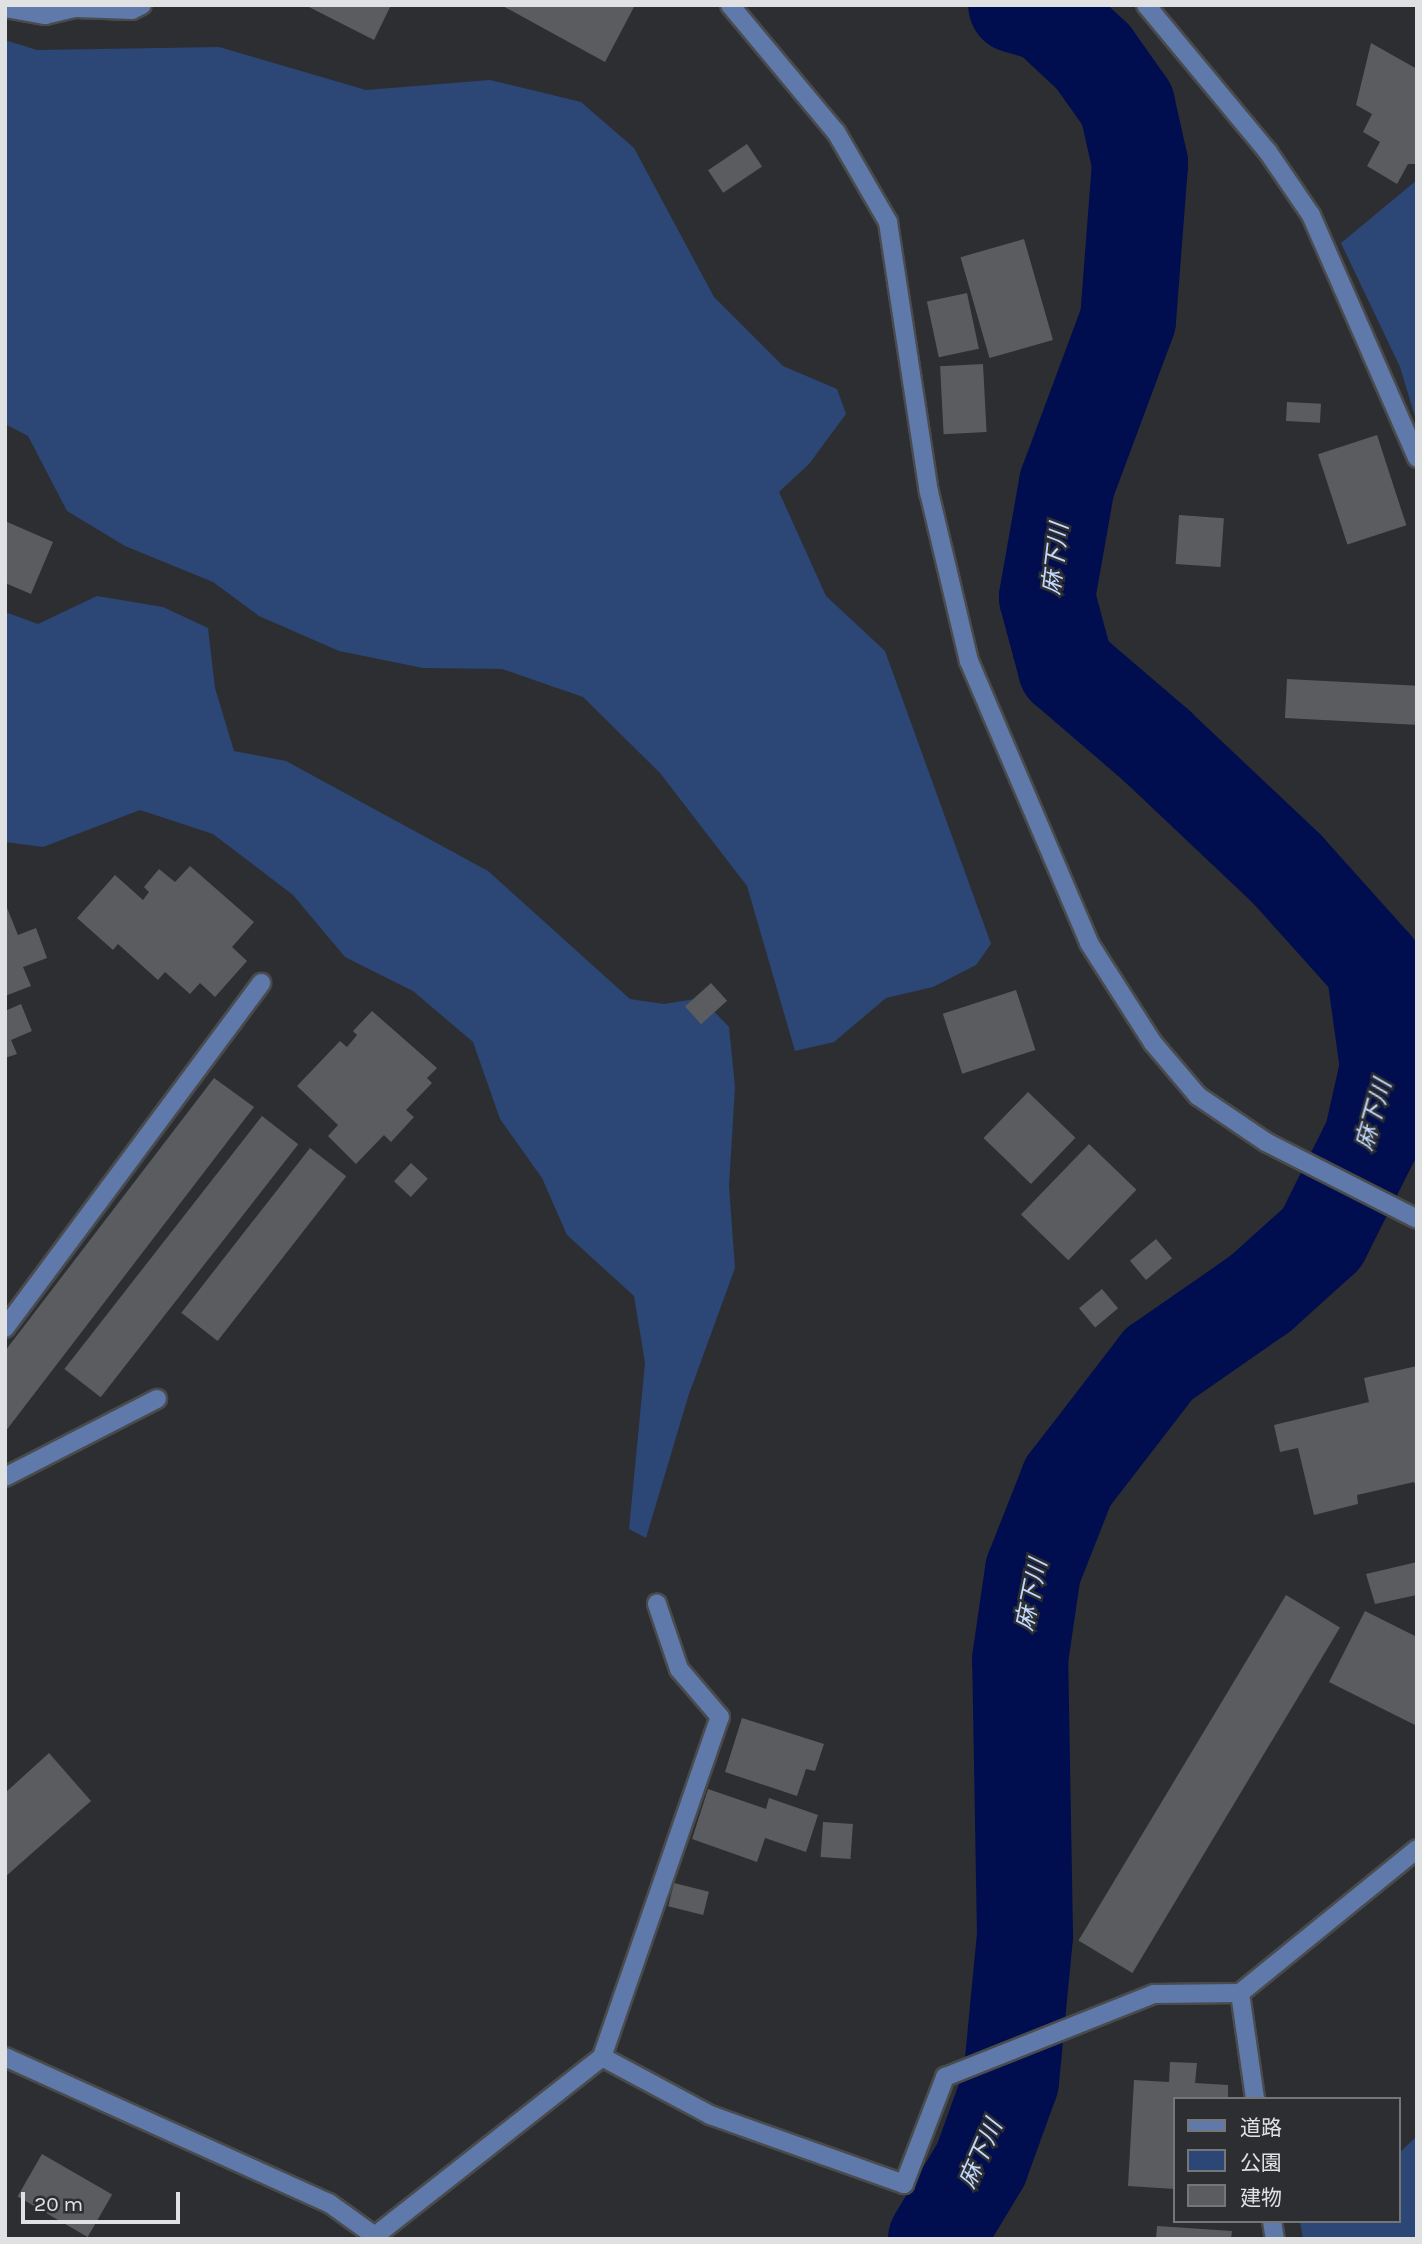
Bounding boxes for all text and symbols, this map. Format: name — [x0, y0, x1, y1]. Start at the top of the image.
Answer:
water label: 麻下川 — [1037, 522, 1075, 596]
water label: 麻下川 — [1350, 1076, 1398, 1154]
water label: 麻下川 — [1010, 1557, 1054, 1633]
legend — [1174, 2097, 1401, 2223]
water label: 麻下川 — [953, 2115, 1009, 2193]
text: 道路 — [1240, 2116, 1282, 2140]
text: 公園 — [1240, 2151, 1282, 2175]
scale bar — [24, 2178, 184, 2222]
text: 建物 — [1240, 2186, 1282, 2210]
text: 20 m — [34, 2192, 83, 2216]

